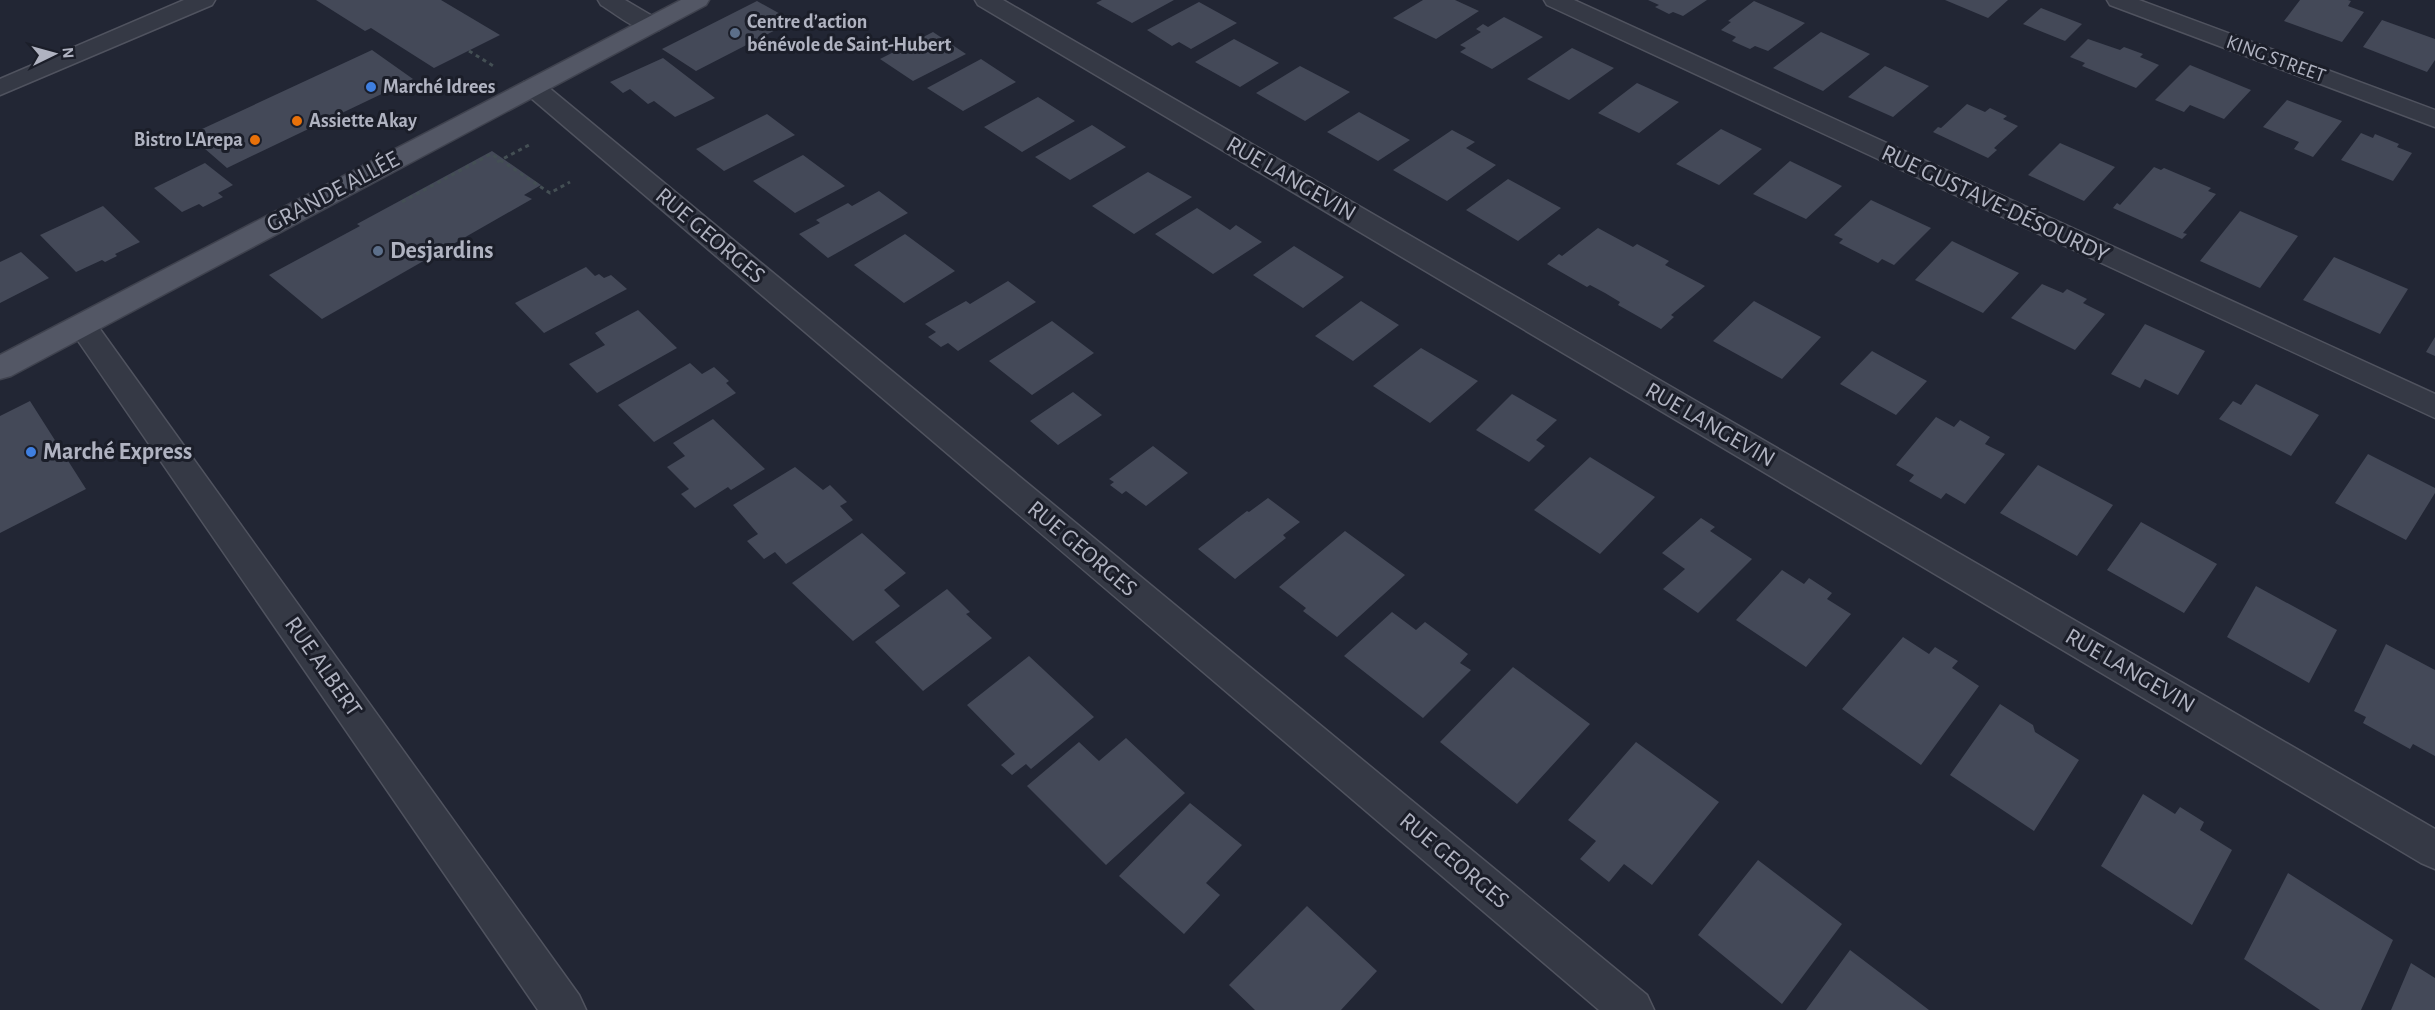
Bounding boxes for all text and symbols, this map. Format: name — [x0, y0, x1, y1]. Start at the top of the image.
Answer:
place label: Centre d’action bénévole de Saint-Hubert — [747, 12, 951, 55]
north arrow — [24, 24, 84, 84]
marker: Centre d’action bénévole de Saint-Hubert — [728, 26, 742, 40]
street label: KING STREET — [2224, 32, 2328, 86]
text: N — [59, 47, 76, 59]
place label: Marché Idrees — [383, 77, 496, 97]
marker: Marché Idrees — [364, 80, 378, 94]
place label: Assiette Akay — [309, 111, 417, 131]
marker: Assiette Akay — [290, 114, 304, 128]
place label: Bistro L'Arepa — [134, 130, 243, 150]
street label: RUE LANGEVIN — [1222, 132, 1360, 226]
marker: Bistro L'Arepa — [248, 133, 262, 147]
street label: RUE GUSTAVE-DÉSOURDY — [1878, 139, 2114, 267]
street label: GRANDE ALLÉE — [262, 145, 403, 237]
street label: RUE GEORGES — [651, 184, 769, 288]
place label: Desjardins — [390, 239, 494, 263]
marker: Desjardins — [371, 244, 385, 258]
street label: RUE LANGEVIN — [1641, 378, 1779, 472]
place label: Marché Express — [43, 440, 192, 464]
marker: Marché Express — [24, 445, 38, 459]
street label: RUE GEORGES — [1023, 497, 1141, 601]
street label: RUE ALBERT — [280, 613, 366, 722]
street label: RUE LANGEVIN — [2061, 624, 2199, 718]
street label: RUE GEORGES — [1395, 809, 1513, 913]

